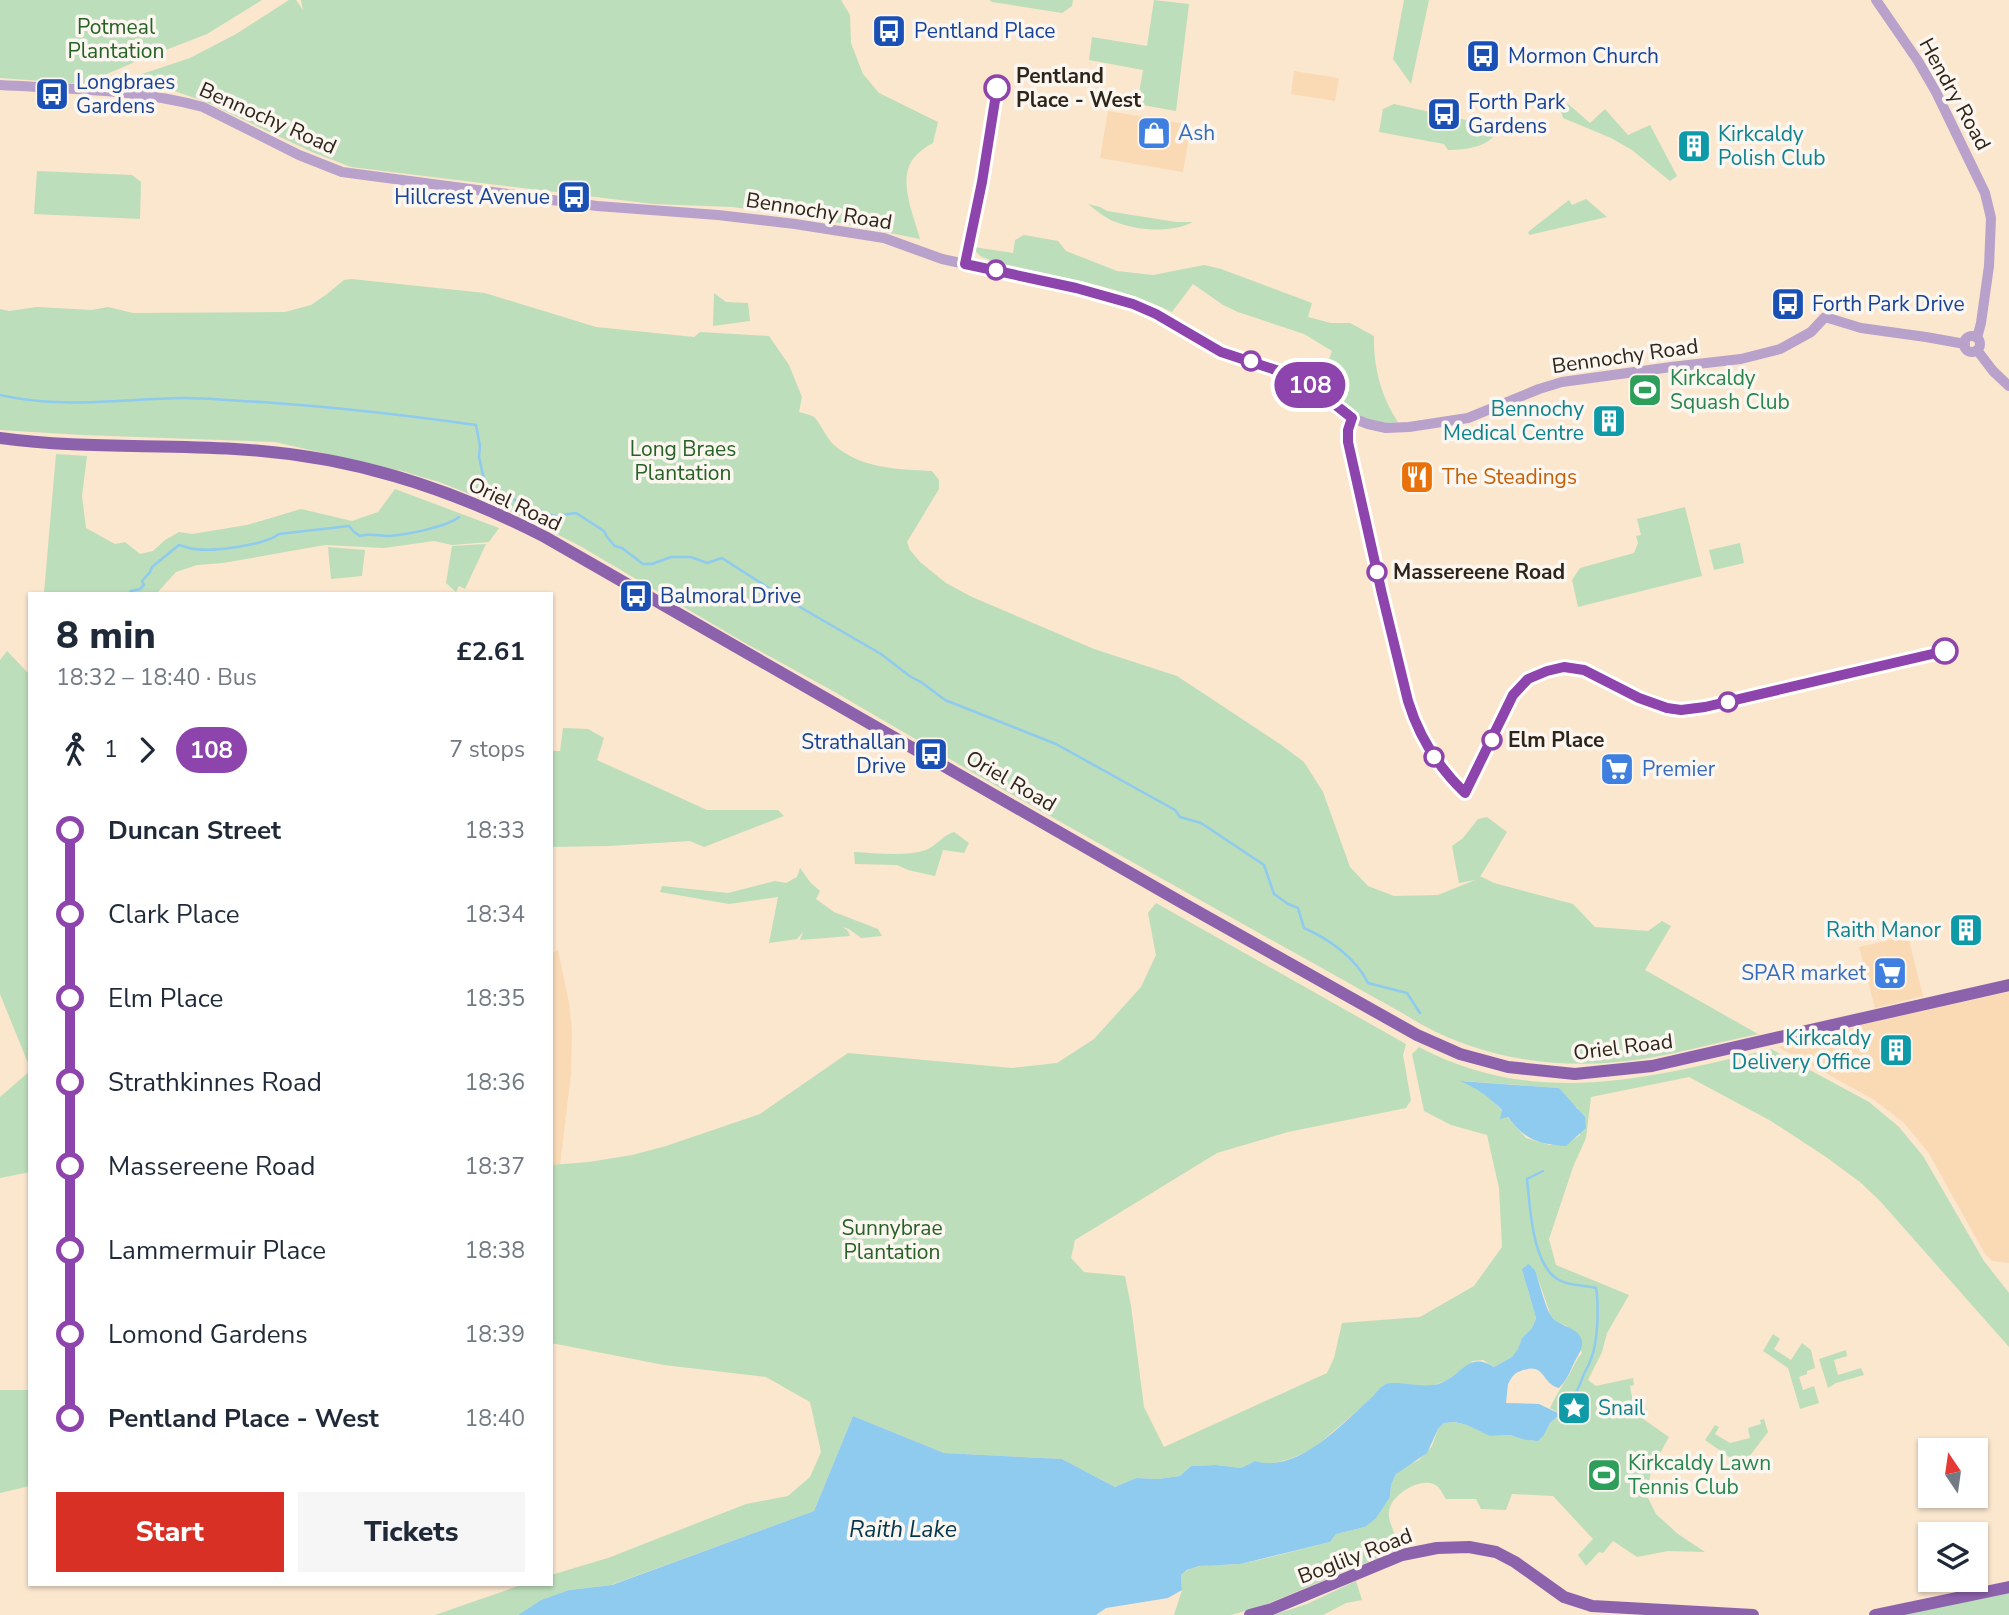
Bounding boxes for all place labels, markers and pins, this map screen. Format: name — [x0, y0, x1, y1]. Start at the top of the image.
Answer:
bus stop icon: Pentland Place — [870, 12, 908, 50]
place label: Pentland Place — [914, 17, 1056, 45]
bus stop icon: Mormon Church — [1464, 37, 1502, 75]
place label: Mormon Church — [1508, 42, 1659, 70]
place label: Pentland Place - West — [1016, 62, 1142, 114]
place label: Longbraes Gardens — [76, 68, 175, 120]
bus stop icon: Longbraes Gardens — [33, 75, 71, 113]
marker: Pentland Place - West — [984, 75, 1010, 101]
place label: Forth Park Gardens — [1468, 88, 1566, 140]
bus stop icon: Forth Park Gardens — [1425, 95, 1463, 133]
shop icon: Ash — [1135, 114, 1173, 152]
place label: Ash — [1178, 119, 1215, 147]
place label: Kirkcaldy Polish Club — [1718, 120, 1825, 172]
building icon: Kirkcaldy Polish Club — [1675, 127, 1713, 165]
bus stop icon: Hillcrest Avenue — [555, 178, 593, 216]
place label: Hillcrest Avenue — [394, 183, 550, 211]
unlabelled marker — [986, 260, 1006, 280]
bus stop icon: Forth Park Drive — [1769, 285, 1807, 323]
place label: Forth Park Drive — [1812, 290, 1965, 318]
unlabelled marker — [1241, 351, 1261, 371]
place label: Kirkcaldy Squash Club — [1670, 364, 1790, 416]
sports icon: Kirkcaldy Squash Club — [1626, 371, 1664, 409]
place label: Bennochy Medical Centre — [1443, 395, 1584, 447]
building icon: Bennochy Medical Centre — [1590, 402, 1628, 440]
restaurant icon: The Steadings — [1398, 458, 1436, 496]
place label: The Steadings — [1442, 463, 1577, 491]
place label: Massereene Road — [1393, 558, 1565, 586]
marker: Massereene Road — [1367, 562, 1387, 582]
bus stop icon: Balmoral Drive — [617, 577, 655, 615]
place label: Balmoral Drive — [660, 582, 801, 610]
unlabelled marker — [1932, 638, 1958, 664]
unlabelled marker — [1718, 692, 1738, 712]
place label: Elm Place — [1508, 726, 1604, 754]
place label: Strathallan Drive — [801, 728, 906, 780]
marker: Elm Place — [1482, 730, 1502, 750]
bus stop icon: Strathallan Drive — [912, 735, 950, 773]
unlabelled marker — [1424, 747, 1444, 767]
supermarket icon: Premier — [1598, 750, 1636, 788]
place label: Premier — [1642, 755, 1716, 783]
building icon: Raith Manor — [1947, 911, 1985, 949]
place label: Raith Manor — [1826, 916, 1941, 944]
supermarket icon: SPAR market — [1871, 954, 1909, 992]
place label: SPAR market — [1741, 959, 1867, 987]
place label: Kirkcaldy Delivery Office — [1732, 1024, 1871, 1076]
building icon: Kirkcaldy Delivery Office — [1877, 1031, 1915, 1069]
place icon: Snail — [1555, 1389, 1593, 1427]
place label: Snail — [1598, 1394, 1646, 1422]
place label: Kirkcaldy Lawn Tennis Club — [1628, 1449, 1771, 1501]
sports icon: Kirkcaldy Lawn Tennis Club — [1585, 1456, 1623, 1494]

